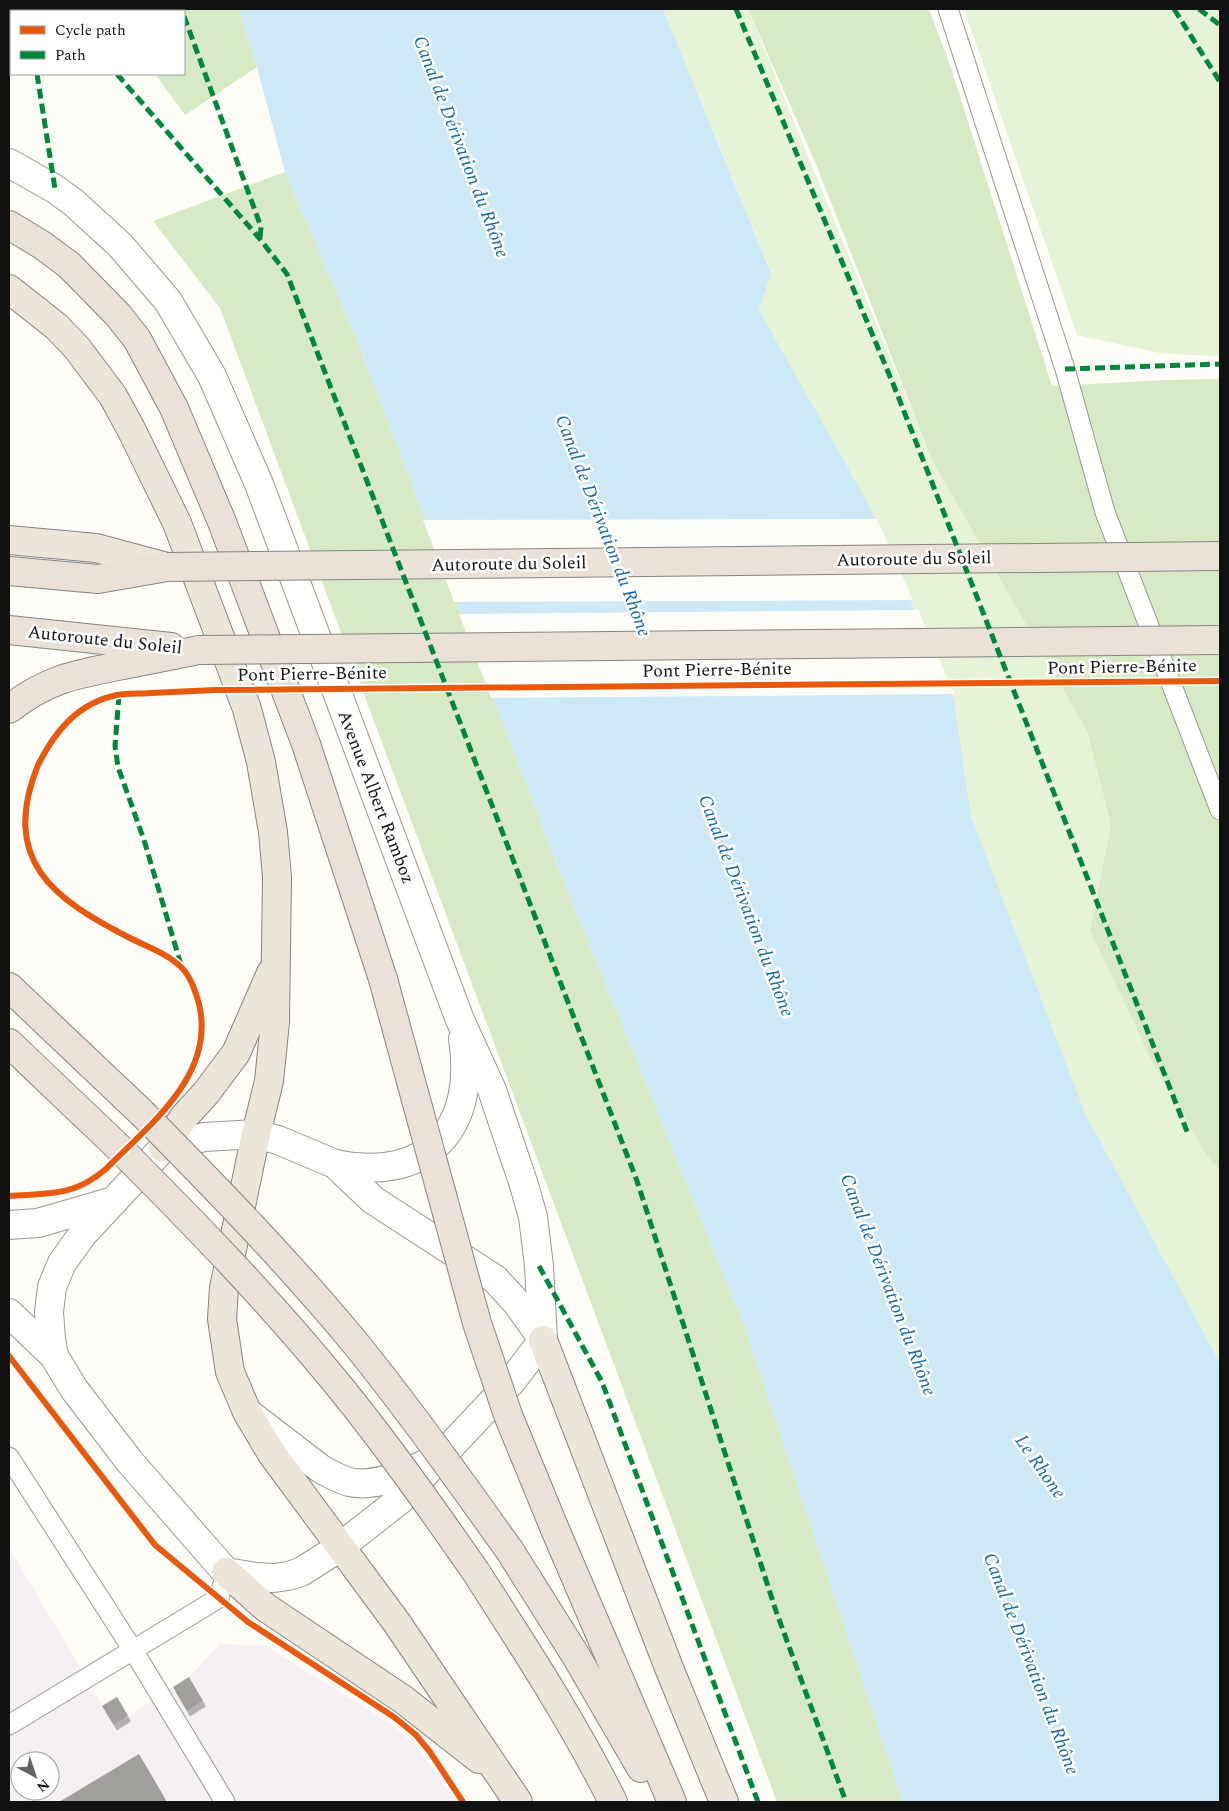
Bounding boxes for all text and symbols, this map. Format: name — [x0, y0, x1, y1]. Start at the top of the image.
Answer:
legend — [10, 10, 185, 75]
text: Cycle path — [55, 19, 126, 42]
water label: Canal de Dérivation du Rhône — [405, 32, 517, 262]
text: Path — [55, 44, 86, 67]
water label: Canal de Dérivation du Rhône — [547, 411, 659, 641]
street label: Autoroute du Soleil — [836, 544, 992, 574]
street label: Autoroute du Soleil — [431, 549, 587, 579]
street label: Autoroute du Soleil — [26, 618, 184, 662]
street label: Pont Pierre-Bénite — [1047, 652, 1197, 682]
street label: Pont Pierre-Bénite — [642, 655, 792, 685]
street label: Pont Pierre-Bénite — [237, 659, 387, 689]
street label: Avenue Albert Ramboz — [330, 706, 422, 888]
water label: Canal de Dérivation du Rhône — [690, 791, 802, 1021]
water label: Canal de Dérivation du Rhône — [832, 1170, 944, 1400]
water label: Le Rhone — [1007, 1429, 1073, 1505]
water label: Canal de Dérivation du Rhône — [975, 1549, 1087, 1779]
north arrow — [10, 1751, 60, 1801]
text: N — [32, 1774, 54, 1797]

